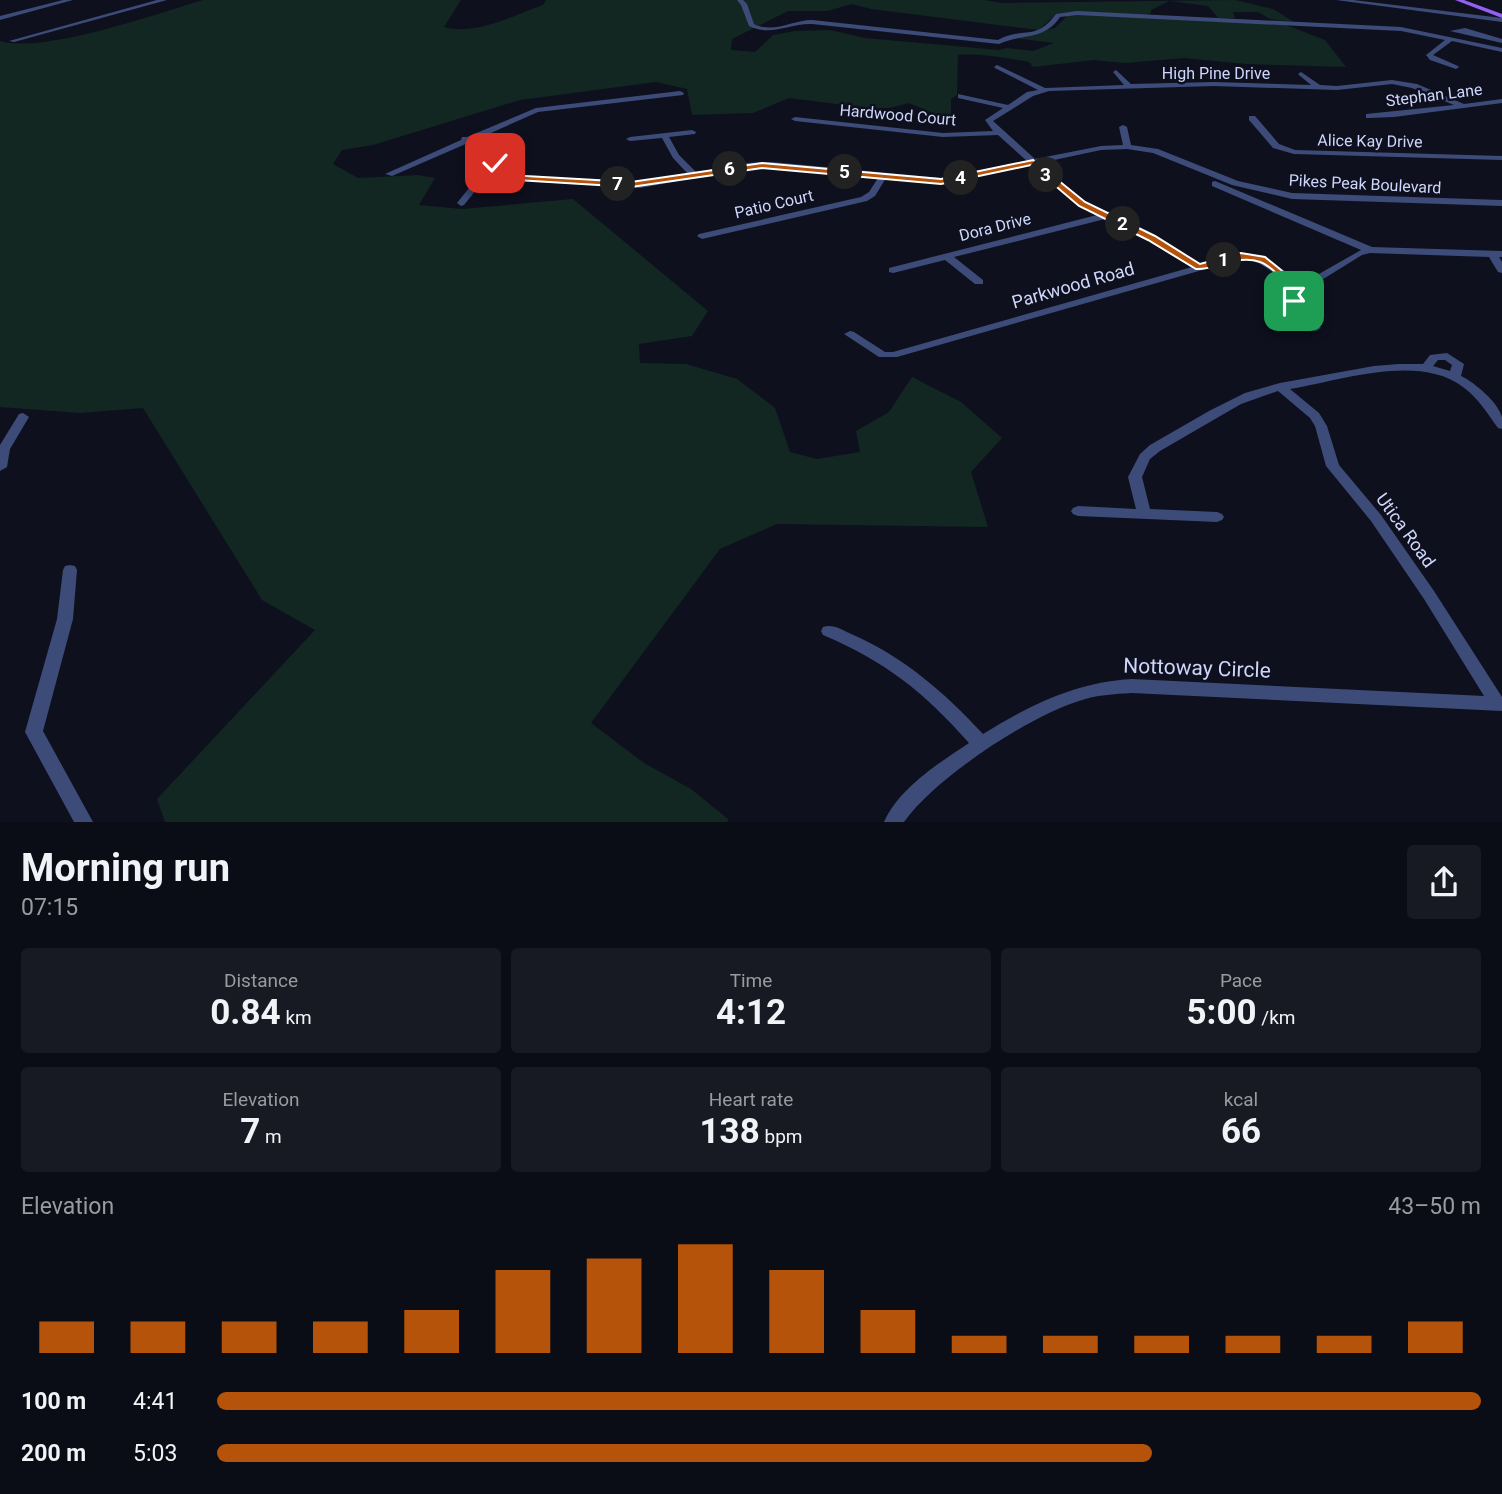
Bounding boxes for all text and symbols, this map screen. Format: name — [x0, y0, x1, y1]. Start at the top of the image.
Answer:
street label: High Pine Drive — [1162, 64, 1270, 83]
street label: Stephan Lane — [1385, 80, 1483, 110]
street label: Hardwood Court — [839, 100, 957, 130]
street label: Alice Kay Drive — [1317, 131, 1423, 151]
pin — [465, 133, 525, 193]
icon: check — [476, 144, 514, 182]
pin: 6 — [712, 152, 748, 186]
pin: 5 — [828, 154, 862, 190]
text: 6 — [724, 157, 735, 180]
pin: 3 — [1028, 158, 1064, 192]
text: 5 — [839, 160, 850, 183]
pin: 4 — [944, 160, 978, 196]
text: 3 — [1040, 163, 1051, 186]
pin: 7 — [600, 166, 636, 202]
text: 4 — [955, 166, 966, 189]
street label: Pikes Peak Boulevard — [1288, 171, 1442, 197]
text: 7 — [612, 172, 623, 195]
street label: Patio Court — [733, 186, 815, 222]
pin: 2 — [1106, 206, 1140, 242]
street label: Dora Drive — [957, 209, 1033, 245]
text: 2 — [1117, 212, 1128, 235]
pin: 1 — [1206, 243, 1242, 278]
text: 1 — [1218, 248, 1229, 271]
street label: Parkwood Road — [1009, 258, 1137, 312]
pin — [1264, 271, 1324, 331]
icon: arrive — [1275, 282, 1313, 320]
street label: Utica Road — [1372, 489, 1440, 571]
street label: Nottoway Circle — [1123, 653, 1271, 683]
button: share — [1407, 845, 1481, 919]
text: Morning run — [21, 846, 230, 890]
text: 07:15 — [21, 894, 78, 921]
text: Distance — [224, 969, 298, 992]
text: Time — [730, 969, 772, 992]
text: Pace — [1220, 969, 1262, 992]
text: 0.84 — [210, 992, 281, 1033]
text: 4:12 — [716, 992, 786, 1033]
text: 5:00 — [1187, 992, 1257, 1033]
text: km — [281, 1006, 312, 1029]
text: /km — [1257, 1006, 1295, 1029]
text: Elevation — [223, 1088, 299, 1111]
text: Heart rate — [709, 1088, 793, 1111]
text: kcal — [1224, 1088, 1258, 1111]
text: 7 — [240, 1111, 260, 1152]
text: 138 — [700, 1111, 760, 1152]
text: 66 — [1221, 1111, 1261, 1152]
text: m — [260, 1125, 282, 1148]
text: bpm — [760, 1125, 802, 1148]
text: Elevation — [21, 1193, 114, 1220]
text: 43–50 m — [1388, 1193, 1481, 1220]
text: 100 m — [21, 1388, 86, 1415]
text: 4:41 — [133, 1388, 177, 1415]
text: 200 m — [21, 1440, 86, 1467]
text: 5:03 — [133, 1440, 177, 1467]

